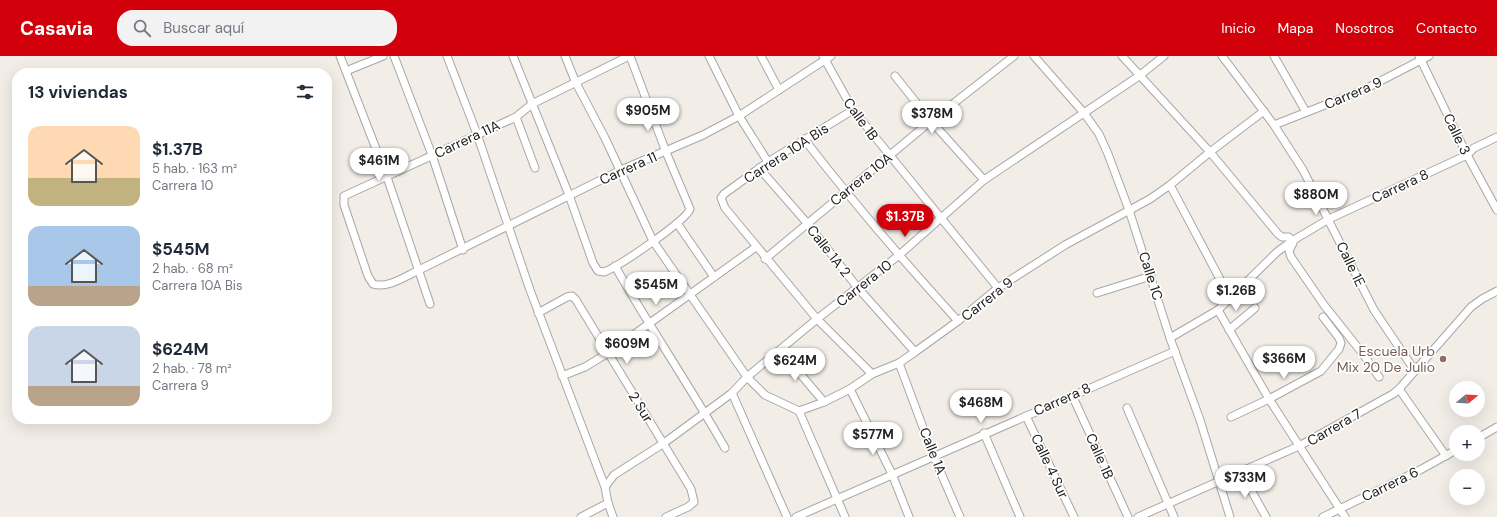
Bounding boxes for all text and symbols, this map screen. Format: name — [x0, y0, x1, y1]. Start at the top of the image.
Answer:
search box — [117, 10, 397, 46]
text: Casavia — [20, 16, 93, 41]
icon: search — [131, 17, 153, 39]
text: Buscar aquí — [163, 18, 244, 38]
text: Inicio — [1221, 19, 1256, 37]
text: Mapa — [1278, 19, 1313, 37]
text: Nosotros — [1335, 19, 1394, 37]
text: Contacto — [1416, 19, 1477, 37]
street label: Carrera 9 — [1321, 73, 1385, 113]
text: 13 viviendas — [28, 81, 128, 103]
icon: filters — [294, 81, 316, 103]
street label: Calle 1B — [839, 94, 883, 144]
pin: $905M — [620, 98, 676, 132]
pin: $378M — [904, 101, 960, 135]
text: $905M — [626, 102, 670, 119]
text: $378M — [911, 105, 953, 122]
street label: Calle 3 — [1439, 110, 1475, 158]
street label: Carrera 11A — [431, 116, 503, 162]
street label: Carrera 10A Bis — [740, 119, 832, 187]
text: $1.37B — [152, 138, 203, 160]
icon: home — [60, 142, 108, 190]
street label: Carrera 11 — [596, 147, 660, 189]
pin: $461M — [351, 148, 407, 182]
street label: Carrera 10A — [826, 148, 896, 210]
text: $461M — [359, 152, 399, 169]
text: 5 hab. · 163 m² — [152, 160, 237, 177]
street label: Carrera 8 — [1369, 165, 1431, 207]
text: Carrera 10 — [152, 177, 213, 194]
pin: $880M — [1288, 182, 1344, 216]
text: $880M — [1294, 186, 1338, 203]
pin: $1.37B — [872, 204, 938, 238]
text: $1.37B — [886, 208, 924, 225]
street label: Calle 1A 2 — [803, 221, 855, 281]
text: $545M — [152, 238, 210, 260]
street label: Calle 1E — [1332, 239, 1370, 290]
icon: home — [60, 242, 108, 290]
street label: Calle 1C — [1135, 249, 1167, 303]
street label: Carrera 10 — [832, 256, 896, 310]
text: 2 hab. · 68 m² — [152, 260, 233, 277]
pin: $545M — [628, 272, 684, 306]
street label: Carrera 9 — [957, 273, 1017, 325]
text: $545M — [634, 276, 678, 293]
text: Carrera 10A Bis — [152, 277, 243, 294]
pin: $1.26B — [1203, 278, 1269, 312]
text: $1.26B — [1216, 282, 1256, 299]
pin: $609M — [599, 331, 655, 365]
text: $609M — [604, 335, 650, 352]
text: $624M — [152, 338, 209, 360]
icon: home — [60, 342, 108, 390]
place label: Escuela Urb Mix 20 De Julio — [1337, 342, 1435, 376]
pin: $366M — [1256, 346, 1312, 380]
pin: $624M — [767, 348, 823, 382]
text: $366M — [1262, 350, 1306, 367]
text: $624M — [773, 352, 817, 369]
marker: Escuela Urb Mix 20 De Julio — [1438, 354, 1448, 364]
text: 2 hab. · 78 m² — [152, 360, 232, 377]
text: Carrera 9 — [152, 377, 209, 394]
street label: Carrera 8 — [1031, 378, 1093, 420]
north arrow — [1449, 381, 1485, 417]
map controls — [1449, 381, 1485, 505]
street label: 2 Sur — [625, 388, 657, 426]
pin: $468M — [953, 390, 1009, 424]
text: $468M — [959, 394, 1003, 411]
street label: Carrera 7 — [1304, 404, 1364, 450]
pin: $577M — [845, 422, 901, 456]
street label: Calle 1A — [915, 425, 951, 477]
button: + — [1449, 425, 1485, 461]
text: $577M — [852, 426, 894, 443]
street label: Calle 1B — [1082, 430, 1118, 482]
street label: Calle 4 Sur — [1027, 431, 1073, 501]
street label: Carrera 6 — [1359, 463, 1421, 505]
pin: $733M — [1217, 465, 1273, 499]
text: $733M — [1224, 469, 1266, 486]
button: − — [1449, 469, 1485, 505]

